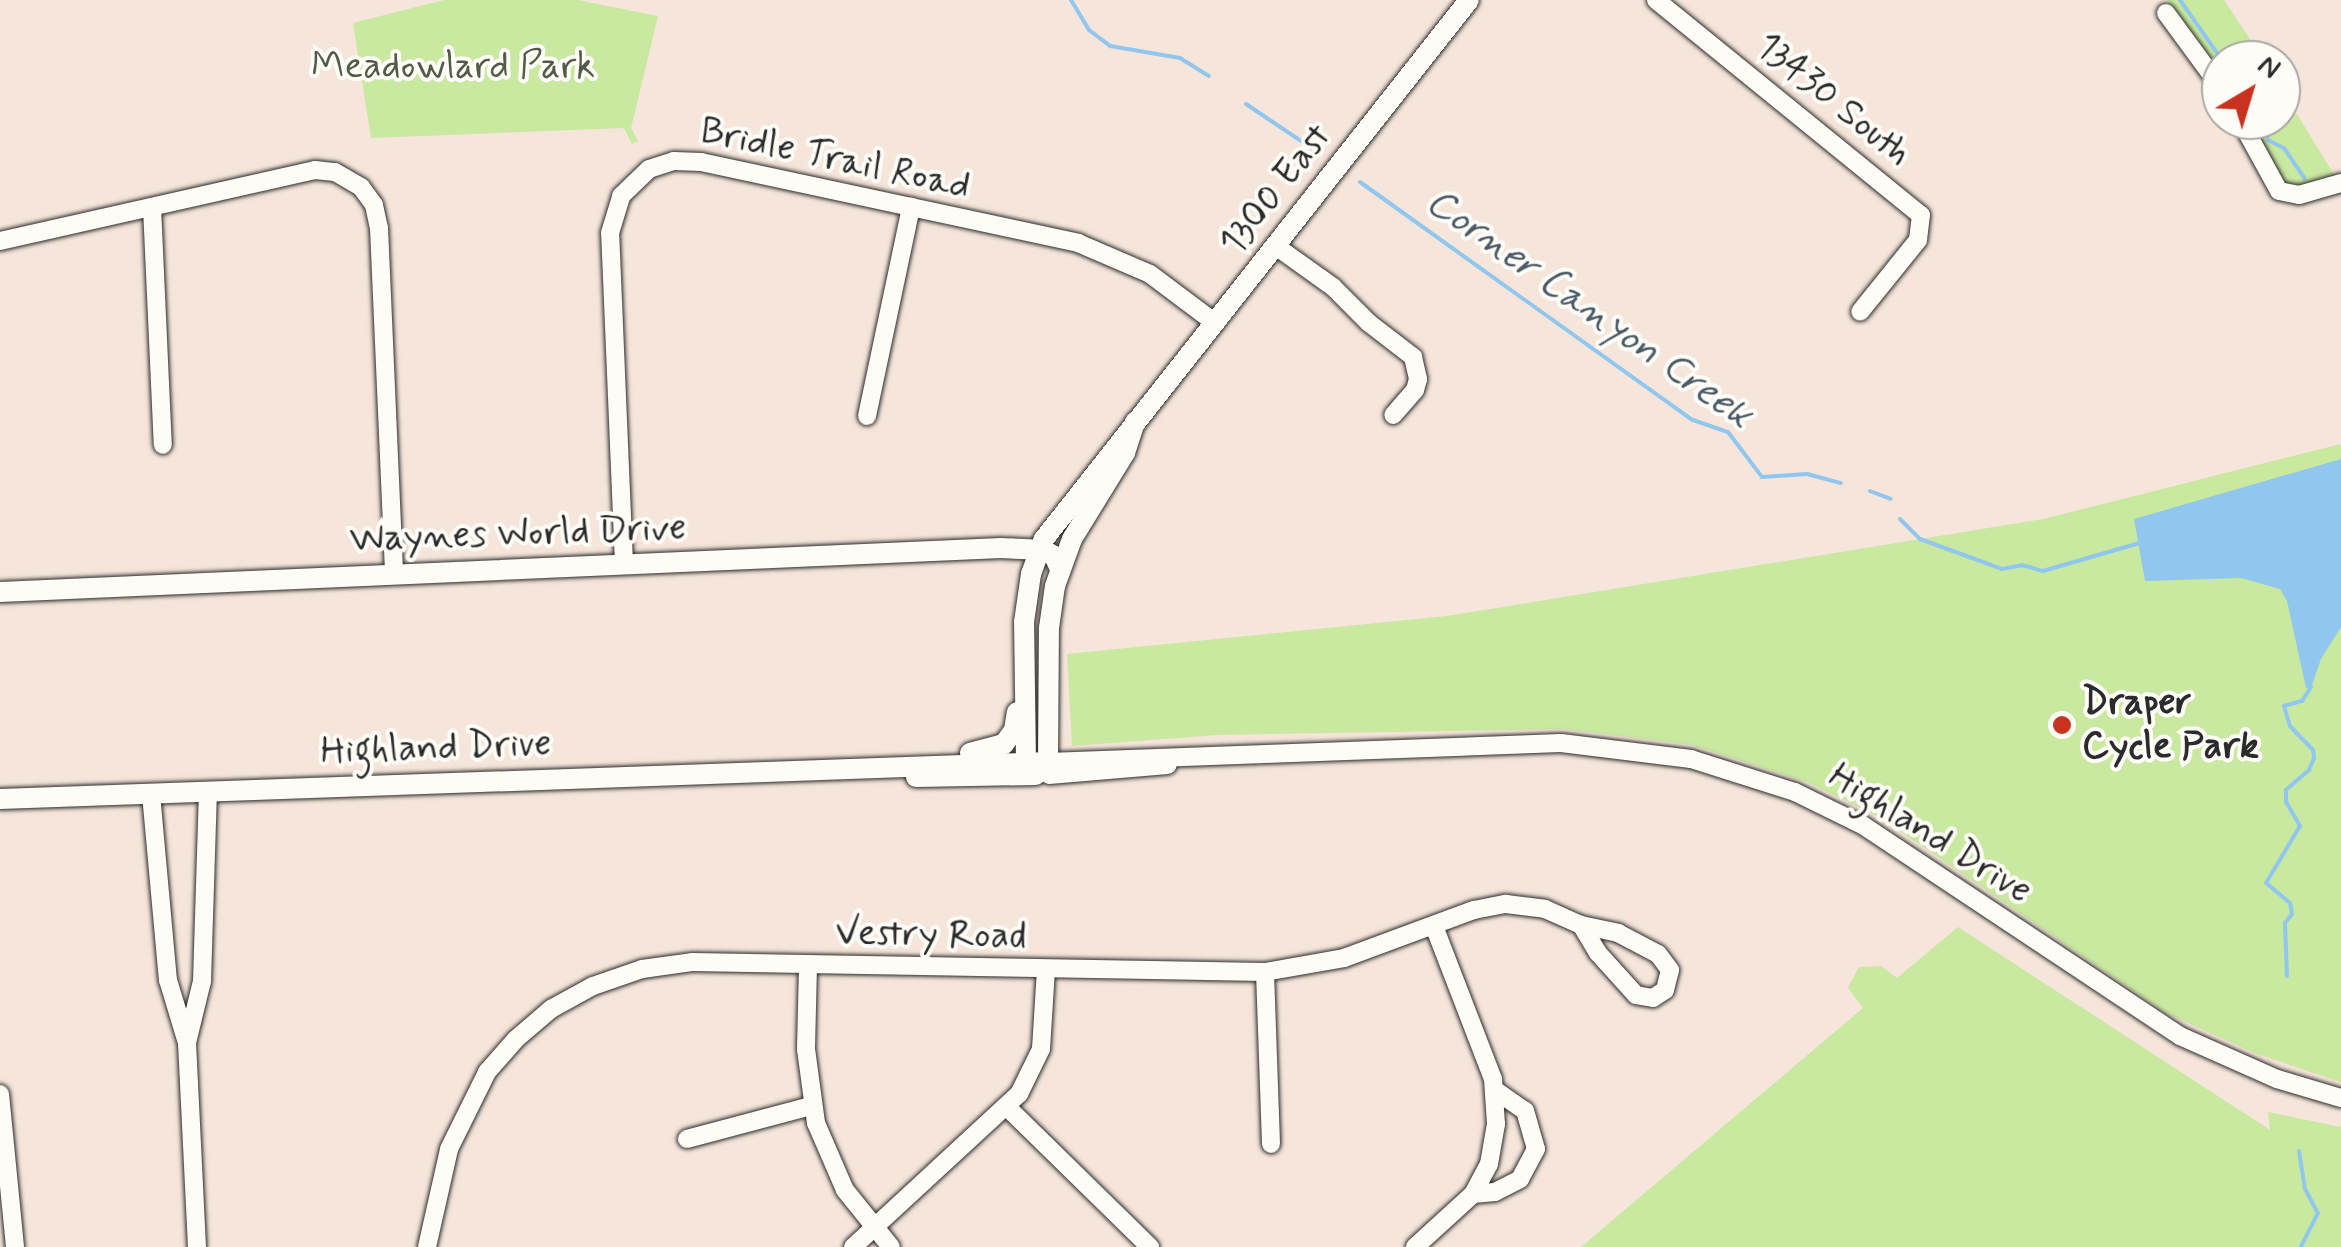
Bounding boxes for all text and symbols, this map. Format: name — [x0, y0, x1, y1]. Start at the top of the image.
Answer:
street label: 13430 South — [1746, 23, 1920, 177]
north arrow — [2201, 40, 2301, 140]
park label: Meadowlard Park — [311, 44, 595, 90]
text: N — [2250, 47, 2287, 88]
street label: Bridle Trail Road — [703, 110, 967, 208]
street label: 1300 East — [1210, 115, 1342, 265]
water label: Corner Canyon Creek — [1422, 182, 1756, 436]
street label: Waynes World Drive — [351, 505, 685, 563]
place label: Draper Cycle Park — [2082, 680, 2257, 769]
marker: Draper Cycle Park — [2051, 714, 2073, 736]
street label: Highland Drive — [320, 721, 552, 775]
street label: Highland Drive — [1820, 753, 2040, 915]
street label: Vestry Road — [836, 911, 1026, 959]

